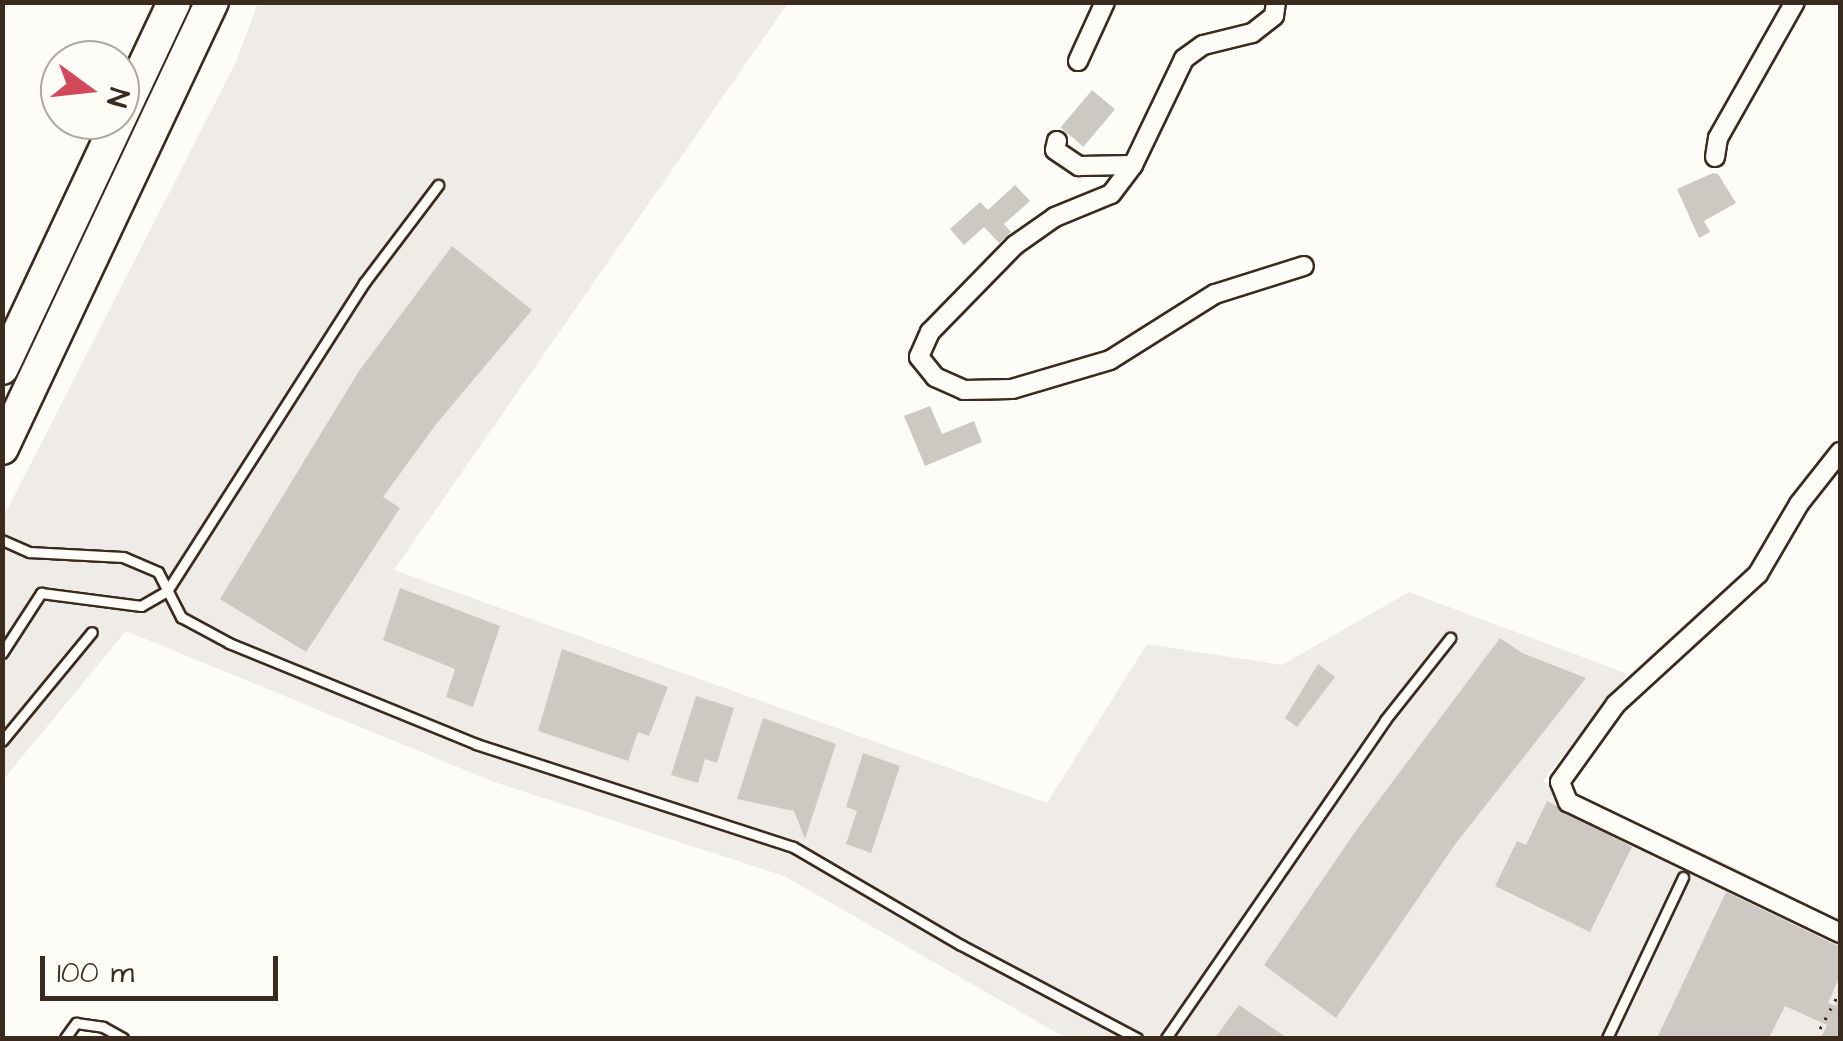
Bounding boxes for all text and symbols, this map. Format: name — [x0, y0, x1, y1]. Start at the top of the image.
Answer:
north arrow — [40, 40, 140, 140]
text: N — [96, 84, 139, 111]
scale bar — [45, 936, 282, 998]
text: 100 m — [57, 952, 134, 994]

